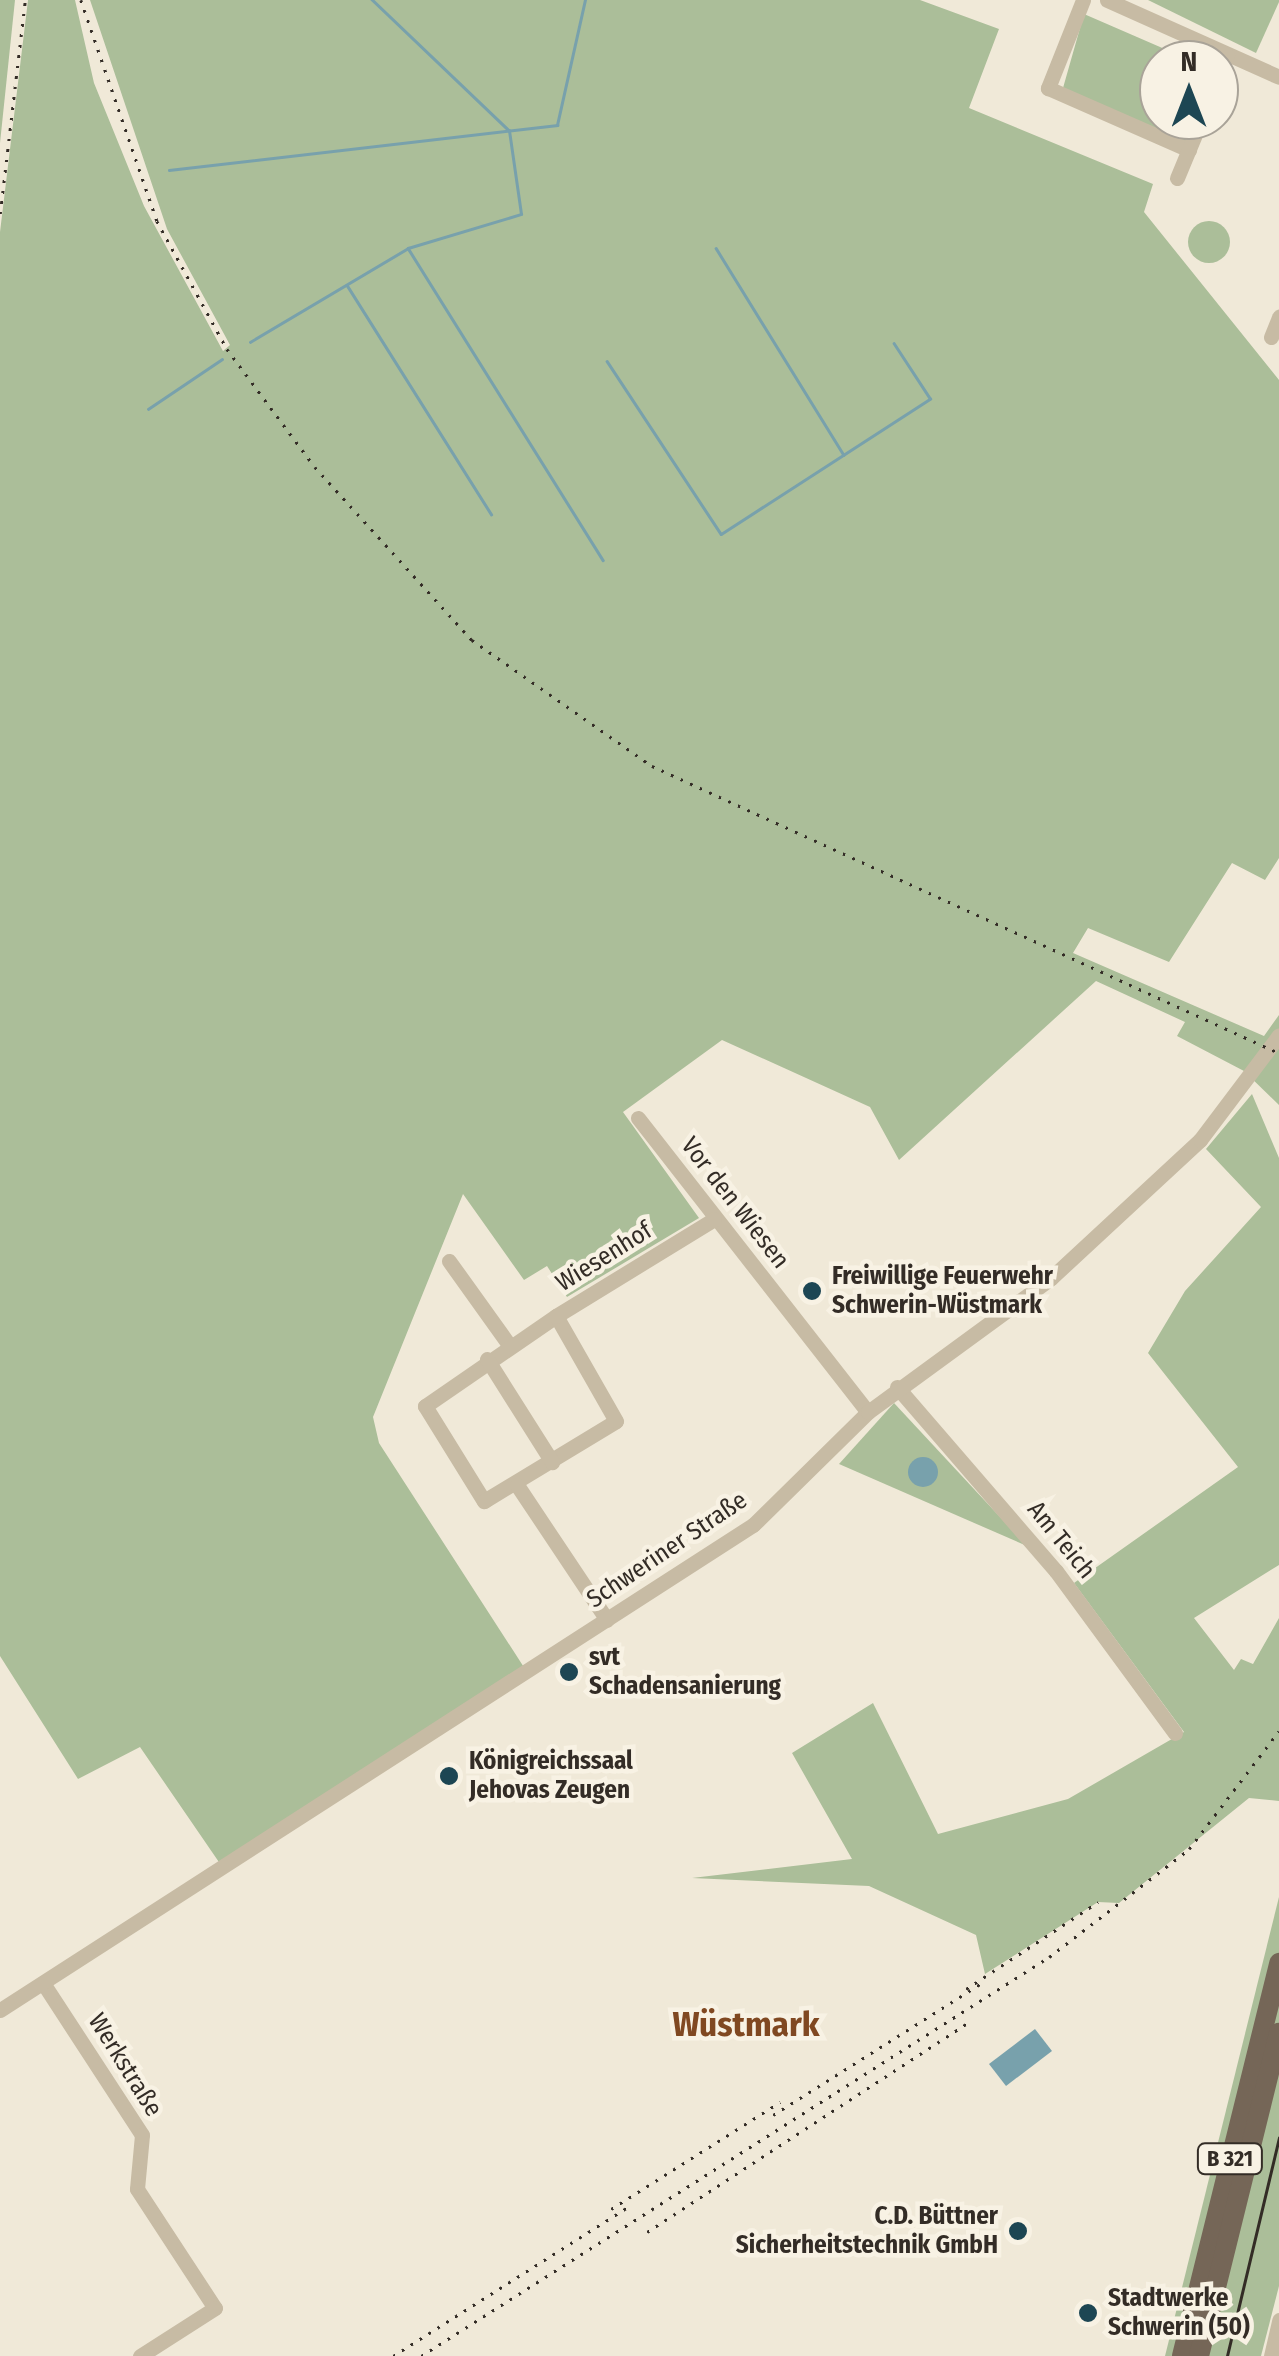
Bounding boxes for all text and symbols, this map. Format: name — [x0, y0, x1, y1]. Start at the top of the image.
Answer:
north arrow — [1139, 40, 1239, 140]
text: N — [1181, 45, 1197, 78]
street label: Vor den Wiesen — [674, 1131, 796, 1275]
street label: Wiesenhof — [550, 1216, 658, 1298]
place label: Freiwillige Feuerwehr Schwerin-Wüstmark — [832, 1262, 1053, 1321]
marker: Freiwillige Feuerwehr Schwerin-Wüstmark — [801, 1280, 823, 1302]
street label: Schweriner Straße — [581, 1485, 753, 1615]
street label: Am Teich — [1021, 1495, 1101, 1585]
place label: svt Schadensanierung — [589, 1643, 781, 1702]
marker: svt Schadensanierung — [558, 1661, 580, 1683]
place label: Königreichssaal Jehovas Zeugen — [469, 1747, 633, 1806]
marker: Königreichssaal Jehovas Zeugen — [438, 1765, 460, 1787]
district label: Wüstmark — [672, 2003, 820, 2045]
street label: Werkstraße — [82, 2008, 168, 2122]
road number: B 321 — [1195, 2142, 1265, 2176]
place label: C.D. Büttner Sicherheitstechnik GmbH — [736, 2202, 998, 2261]
marker: C.D. Büttner Sicherheitstechnik GmbH — [1007, 2220, 1029, 2242]
place label: Stadtwerke Schwerin (50) — [1108, 2284, 1250, 2343]
marker: Stadtwerke Schwerin (50) — [1077, 2302, 1099, 2324]

